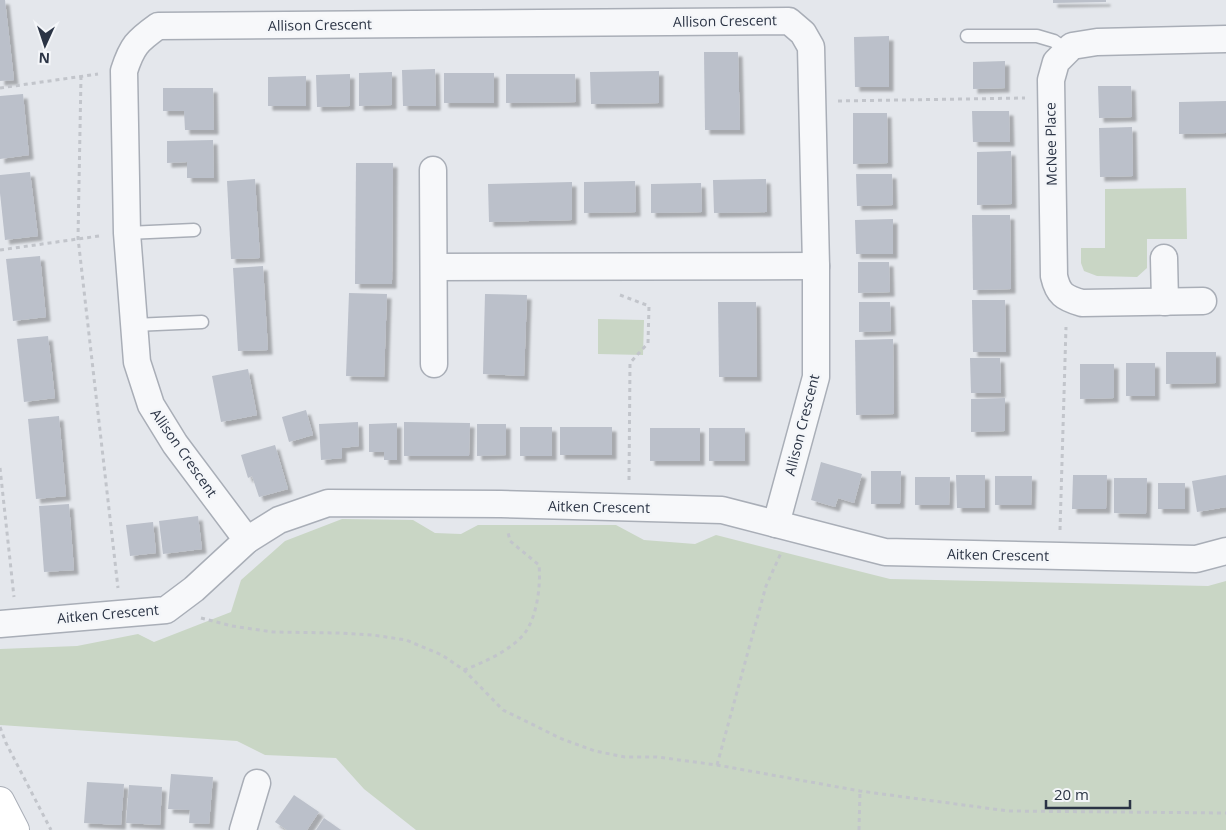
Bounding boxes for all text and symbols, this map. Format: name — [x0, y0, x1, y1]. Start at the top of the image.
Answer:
street label: Allison Crescent — [673, 10, 777, 31]
street label: Allison Crescent — [268, 14, 372, 35]
north arrow — [20, 20, 70, 70]
text: N — [38, 49, 50, 68]
street label: McNee Place — [1040, 102, 1061, 186]
street label: Allison Crescent — [780, 372, 823, 478]
street label: Allison Crescent — [147, 405, 222, 501]
street label: Aitken Crescent — [548, 496, 650, 517]
street label: Aitken Crescent — [947, 544, 1049, 565]
street label: Aitken Crescent — [56, 600, 160, 627]
scale bar — [1046, 778, 1130, 810]
text: 20 m — [1054, 784, 1089, 804]

